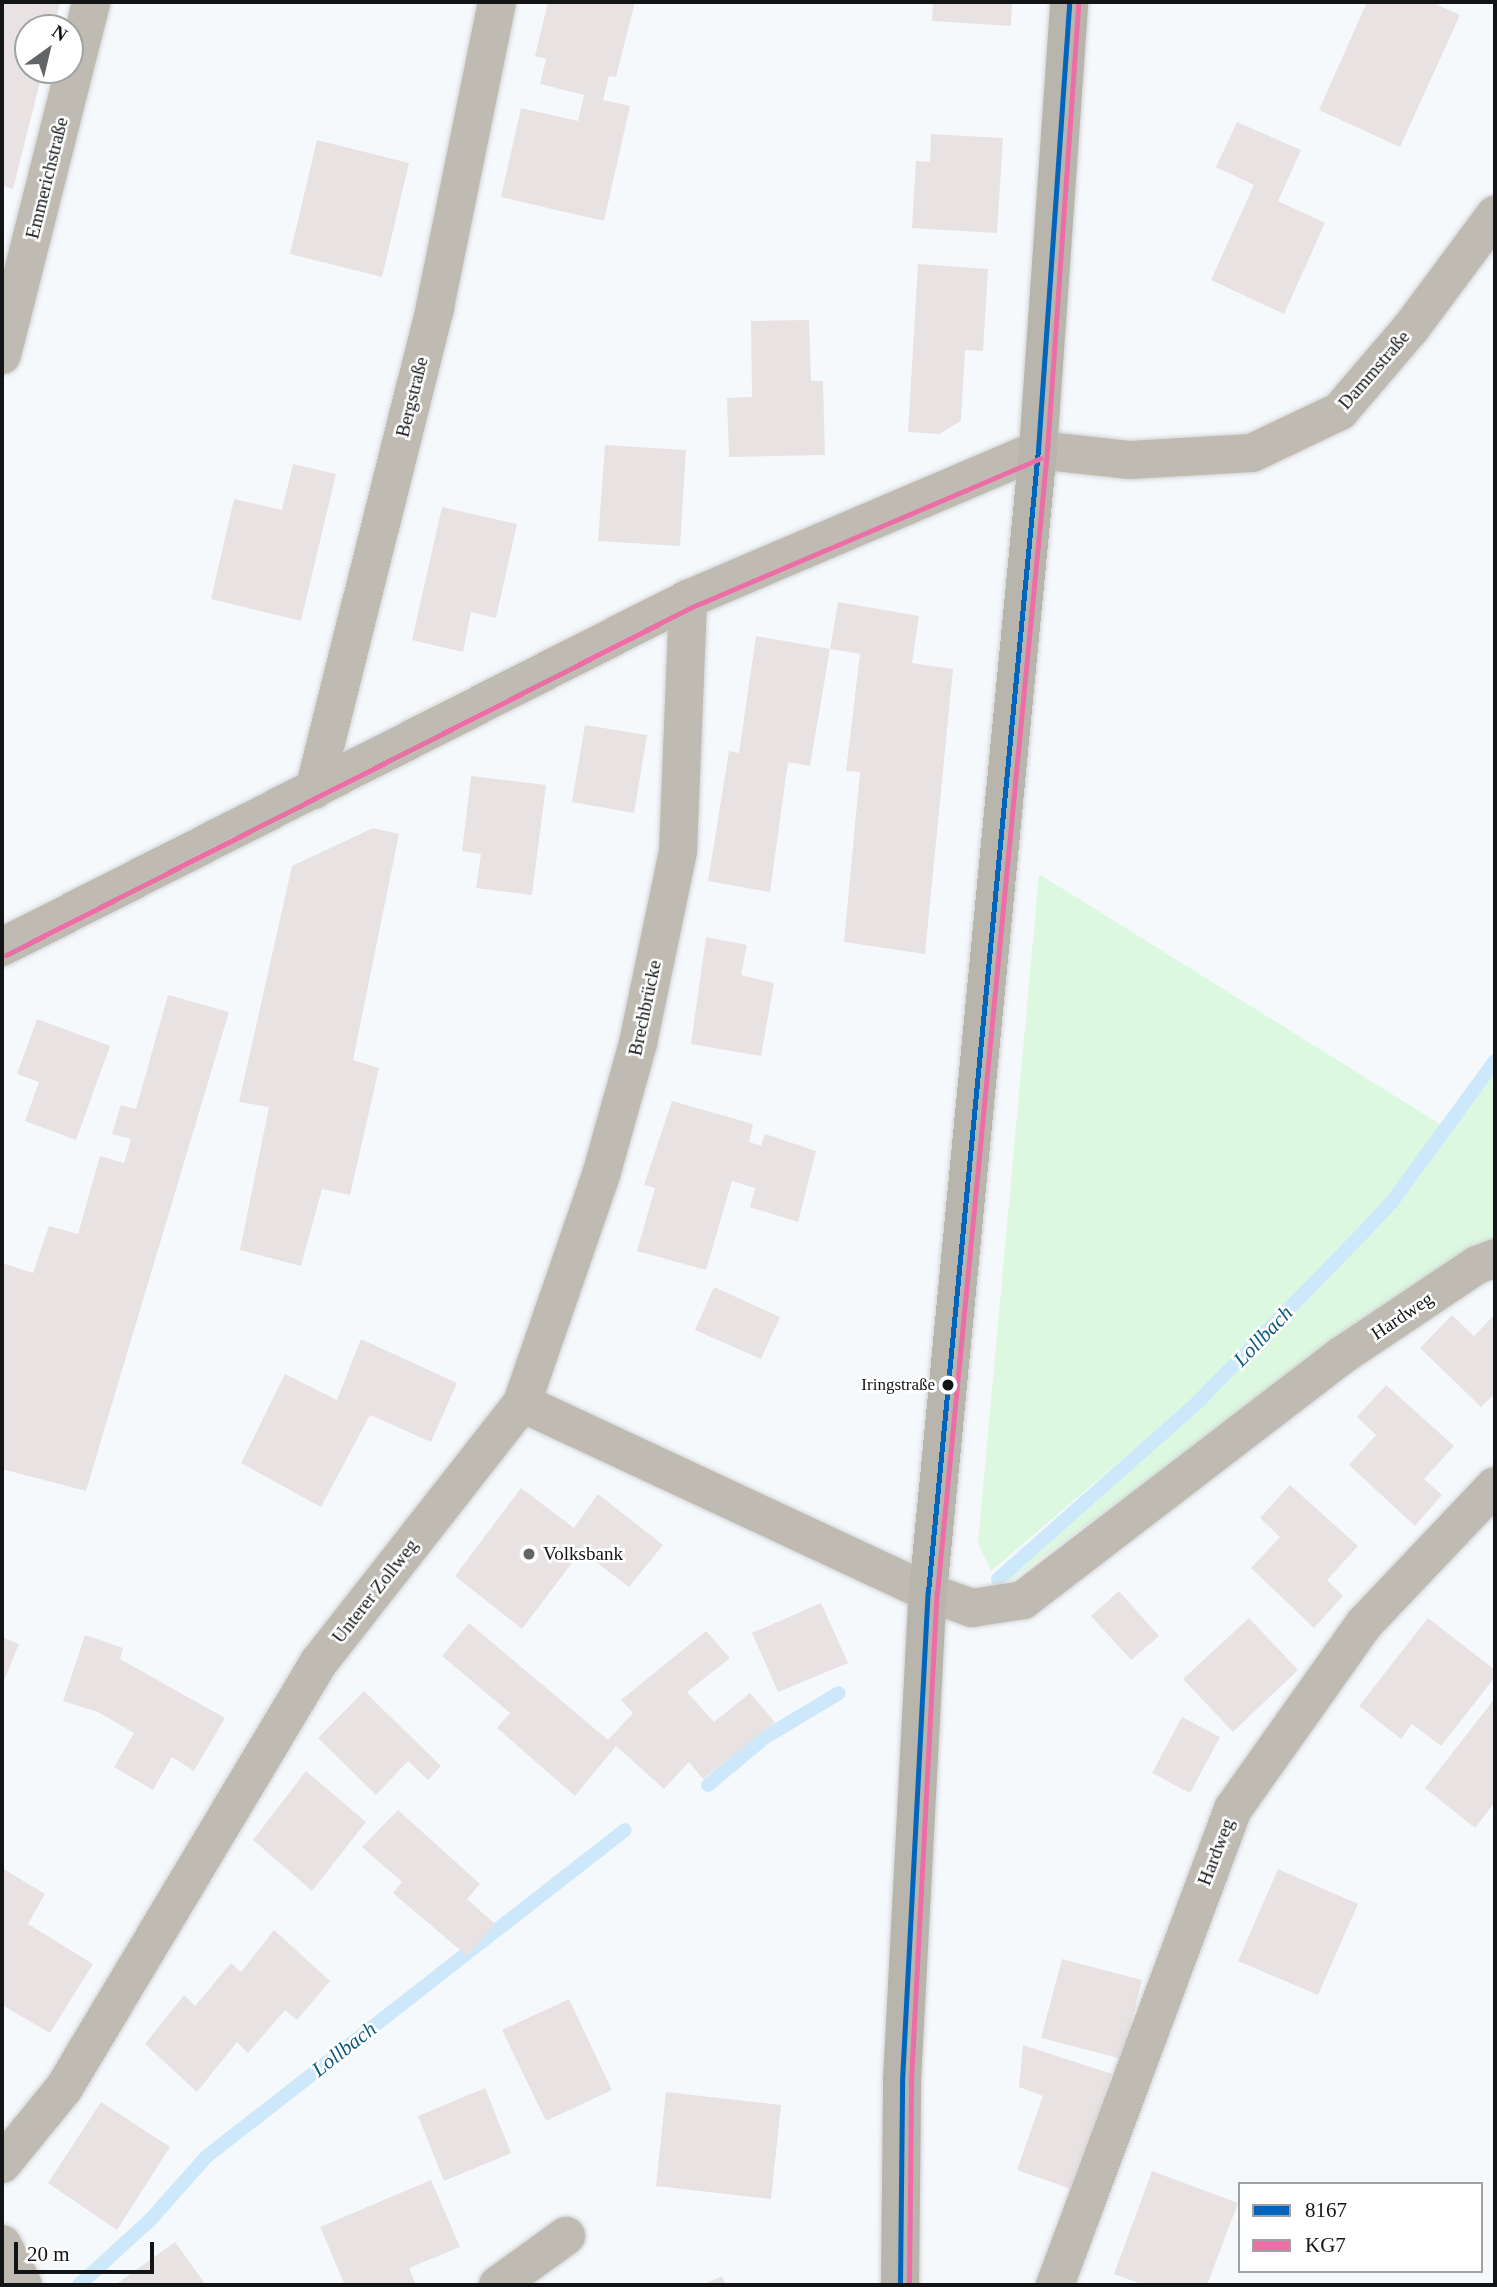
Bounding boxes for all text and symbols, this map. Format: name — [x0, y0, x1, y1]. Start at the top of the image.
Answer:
north arrow — [14, 14, 84, 84]
text: N — [48, 20, 71, 45]
street label: Emmerichstraße — [21, 115, 73, 241]
street label: Dammstraße — [1334, 326, 1414, 414]
street label: Bergstraße — [391, 354, 433, 440]
street label: Brechbrücke — [624, 958, 666, 1058]
street label: Hardweg — [1367, 1287, 1437, 1345]
water label: Lollbach — [1228, 1300, 1298, 1372]
place label: Iringstraße — [861, 1375, 935, 1395]
marker: Iringstraße — [941, 1378, 955, 1392]
street label: Unterer Zollweg — [327, 1534, 423, 1648]
place label: Volksbank — [543, 1543, 623, 1565]
marker: Volksbank — [521, 1546, 537, 1562]
street label: Hardweg — [1193, 1815, 1239, 1889]
water label: Lollbach — [307, 2016, 381, 2082]
legend — [1238, 2182, 1483, 2273]
text: 8167 — [1305, 2198, 1347, 2222]
scale bar — [18, 2228, 158, 2272]
text: KG7 — [1305, 2233, 1346, 2257]
text: 20 m — [27, 2242, 70, 2266]

